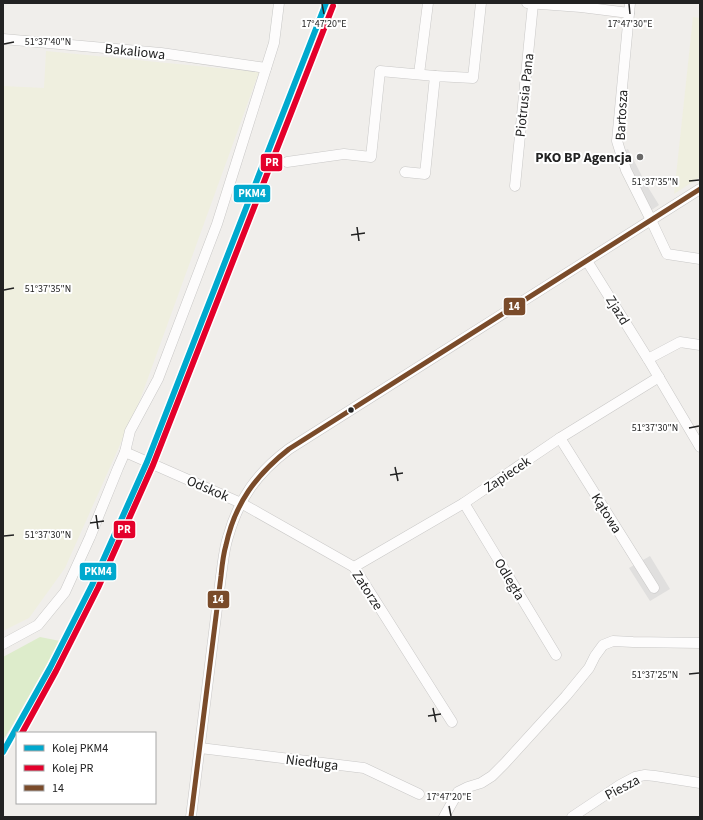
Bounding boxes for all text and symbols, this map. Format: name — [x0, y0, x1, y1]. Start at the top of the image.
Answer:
text: 17°47'20"E — [301, 17, 347, 31]
text: 17°47'30"E — [607, 17, 653, 31]
text: 51°37'40"N — [25, 35, 71, 49]
street label: Bakaliowa — [104, 39, 166, 65]
street label: Piotrusia Pana — [511, 52, 539, 138]
street label: Bartosza — [611, 89, 633, 141]
place label: PKO BP Agencja — [535, 148, 632, 168]
marker: PKO BP Agencja — [635, 152, 645, 162]
line badge: PR — [260, 153, 283, 172]
text: PR — [265, 155, 279, 170]
text: 51°37'35"N — [632, 175, 678, 189]
line badge: PKM4 — [233, 184, 271, 203]
text: PKM4 — [238, 186, 266, 201]
text: 51°37'35"N — [25, 282, 71, 296]
street label: Zjazd — [600, 292, 634, 329]
line badge: 14 — [503, 297, 526, 316]
text: 14 — [508, 299, 520, 314]
unlabelled marker — [346, 405, 356, 415]
text: 51°37'30"N — [632, 421, 678, 435]
street label: Zapiecek — [480, 452, 535, 498]
street label: Odskok — [183, 471, 232, 507]
street label: Kątowa — [586, 490, 626, 537]
line badge: PR — [113, 520, 136, 539]
text: PR — [117, 522, 131, 537]
text: 51°37'30"N — [25, 528, 71, 542]
street label: Odległa — [489, 555, 529, 604]
line badge: PKM4 — [79, 562, 117, 581]
text: PKM4 — [84, 564, 112, 579]
street label: Zatorze — [347, 567, 388, 614]
line badge: 14 — [207, 590, 230, 609]
text: 14 — [212, 592, 224, 607]
text: 51°37'25"N — [632, 668, 678, 682]
legend — [16, 732, 156, 804]
text: Kolej PKM4 — [52, 740, 108, 757]
street label: Niedługa — [284, 750, 339, 776]
text: Kolej PR — [52, 760, 94, 777]
street label: Piesza — [601, 770, 643, 805]
text: 14 — [52, 780, 64, 797]
text: 17°47'20"E — [426, 790, 472, 804]

